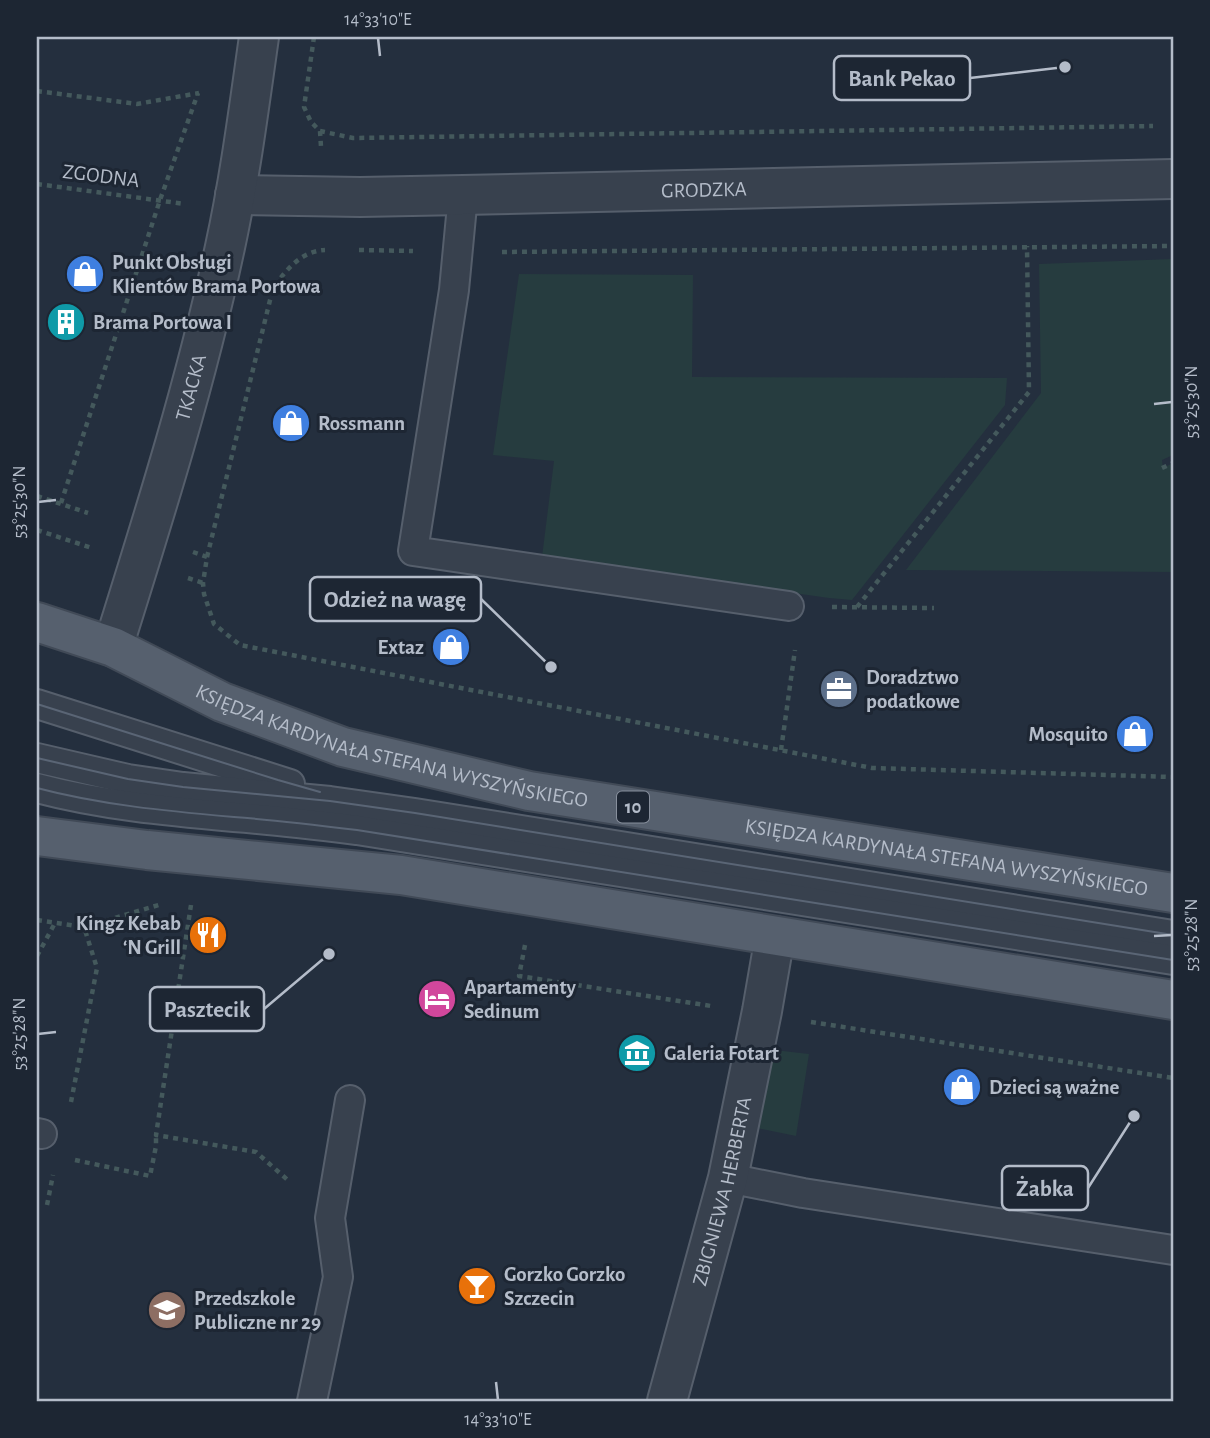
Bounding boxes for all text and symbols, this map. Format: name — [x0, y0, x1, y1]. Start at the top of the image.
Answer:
text: 14°33'10"E — [344, 11, 412, 29]
callout: Bank Pekao — [834, 56, 970, 100]
text: Bank Pekao — [848, 68, 956, 91]
street label: ZGODNA — [61, 161, 141, 191]
street label: GRODZKA — [661, 178, 747, 201]
place label: Punkt Obsługi Klientów Brama Portowa — [112, 252, 321, 297]
shop icon: Punkt Obsługi Klientów Brama Portowa — [64, 253, 106, 295]
building icon: Brama Portowa I — [45, 301, 87, 343]
place label: Brama Portowa I — [93, 312, 232, 333]
street label: TKACKA — [172, 352, 210, 423]
text: 53°25'30"N — [1183, 365, 1201, 439]
shop icon: Rossmann — [270, 402, 312, 444]
place label: Rossmann — [318, 413, 405, 434]
text: 53°25'30"N — [11, 465, 29, 539]
callout: Odzież na wagę — [310, 577, 481, 621]
text: Odzież na wagę — [324, 589, 466, 612]
shop icon: Extaz — [430, 626, 472, 668]
place label: Extaz — [378, 637, 424, 658]
place label: Doradztwo podatkowe — [866, 667, 960, 712]
office icon: Doradztwo podatkowe — [818, 668, 860, 710]
street label: KSIĘDZA KARDYNAŁA STEFANA WYSZYŃSKIEGO — [192, 680, 589, 811]
shop icon: Mosquito — [1114, 713, 1156, 755]
place label: Mosquito — [1028, 724, 1108, 745]
road number: 10 — [617, 792, 649, 822]
street label: KSIĘDZA KARDYNAŁA STEFANA WYSZYŃSKIEGO — [744, 815, 1149, 899]
text: 53°25'28"N — [1183, 899, 1201, 971]
place label: Kingz Kebab ‘N Grill — [76, 913, 181, 958]
restaurant icon: Kingz Kebab ‘N Grill — [187, 914, 229, 956]
place label: Apartamenty Sedinum — [464, 977, 577, 1022]
hotel icon: Apartamenty Sedinum — [416, 978, 458, 1020]
callout: Pasztecik — [150, 987, 264, 1031]
text: 53°25'28"N — [11, 998, 29, 1070]
text: Pasztecik — [164, 999, 251, 1022]
museum icon: Galeria Fotart — [616, 1032, 658, 1074]
place label: Galeria Fotart — [664, 1043, 779, 1064]
shop icon: Dzieci są ważne — [941, 1066, 983, 1108]
place label: Dzieci są ważne — [989, 1077, 1120, 1098]
street label: ZBIGNIEWA HERBERTA — [689, 1095, 755, 1288]
callout: Żabka — [1002, 1166, 1088, 1210]
text: Żabka — [1016, 1175, 1074, 1201]
place label: Gorzko Gorzko Szczecin — [504, 1264, 625, 1309]
bar icon: Gorzko Gorzko Szczecin — [456, 1265, 498, 1307]
place label: Przedszkole Publiczne nr 29 — [194, 1288, 321, 1333]
school or university icon: Przedszkole Publiczne nr 29 — [146, 1289, 188, 1331]
text: 14°33'10"E — [464, 1411, 532, 1429]

